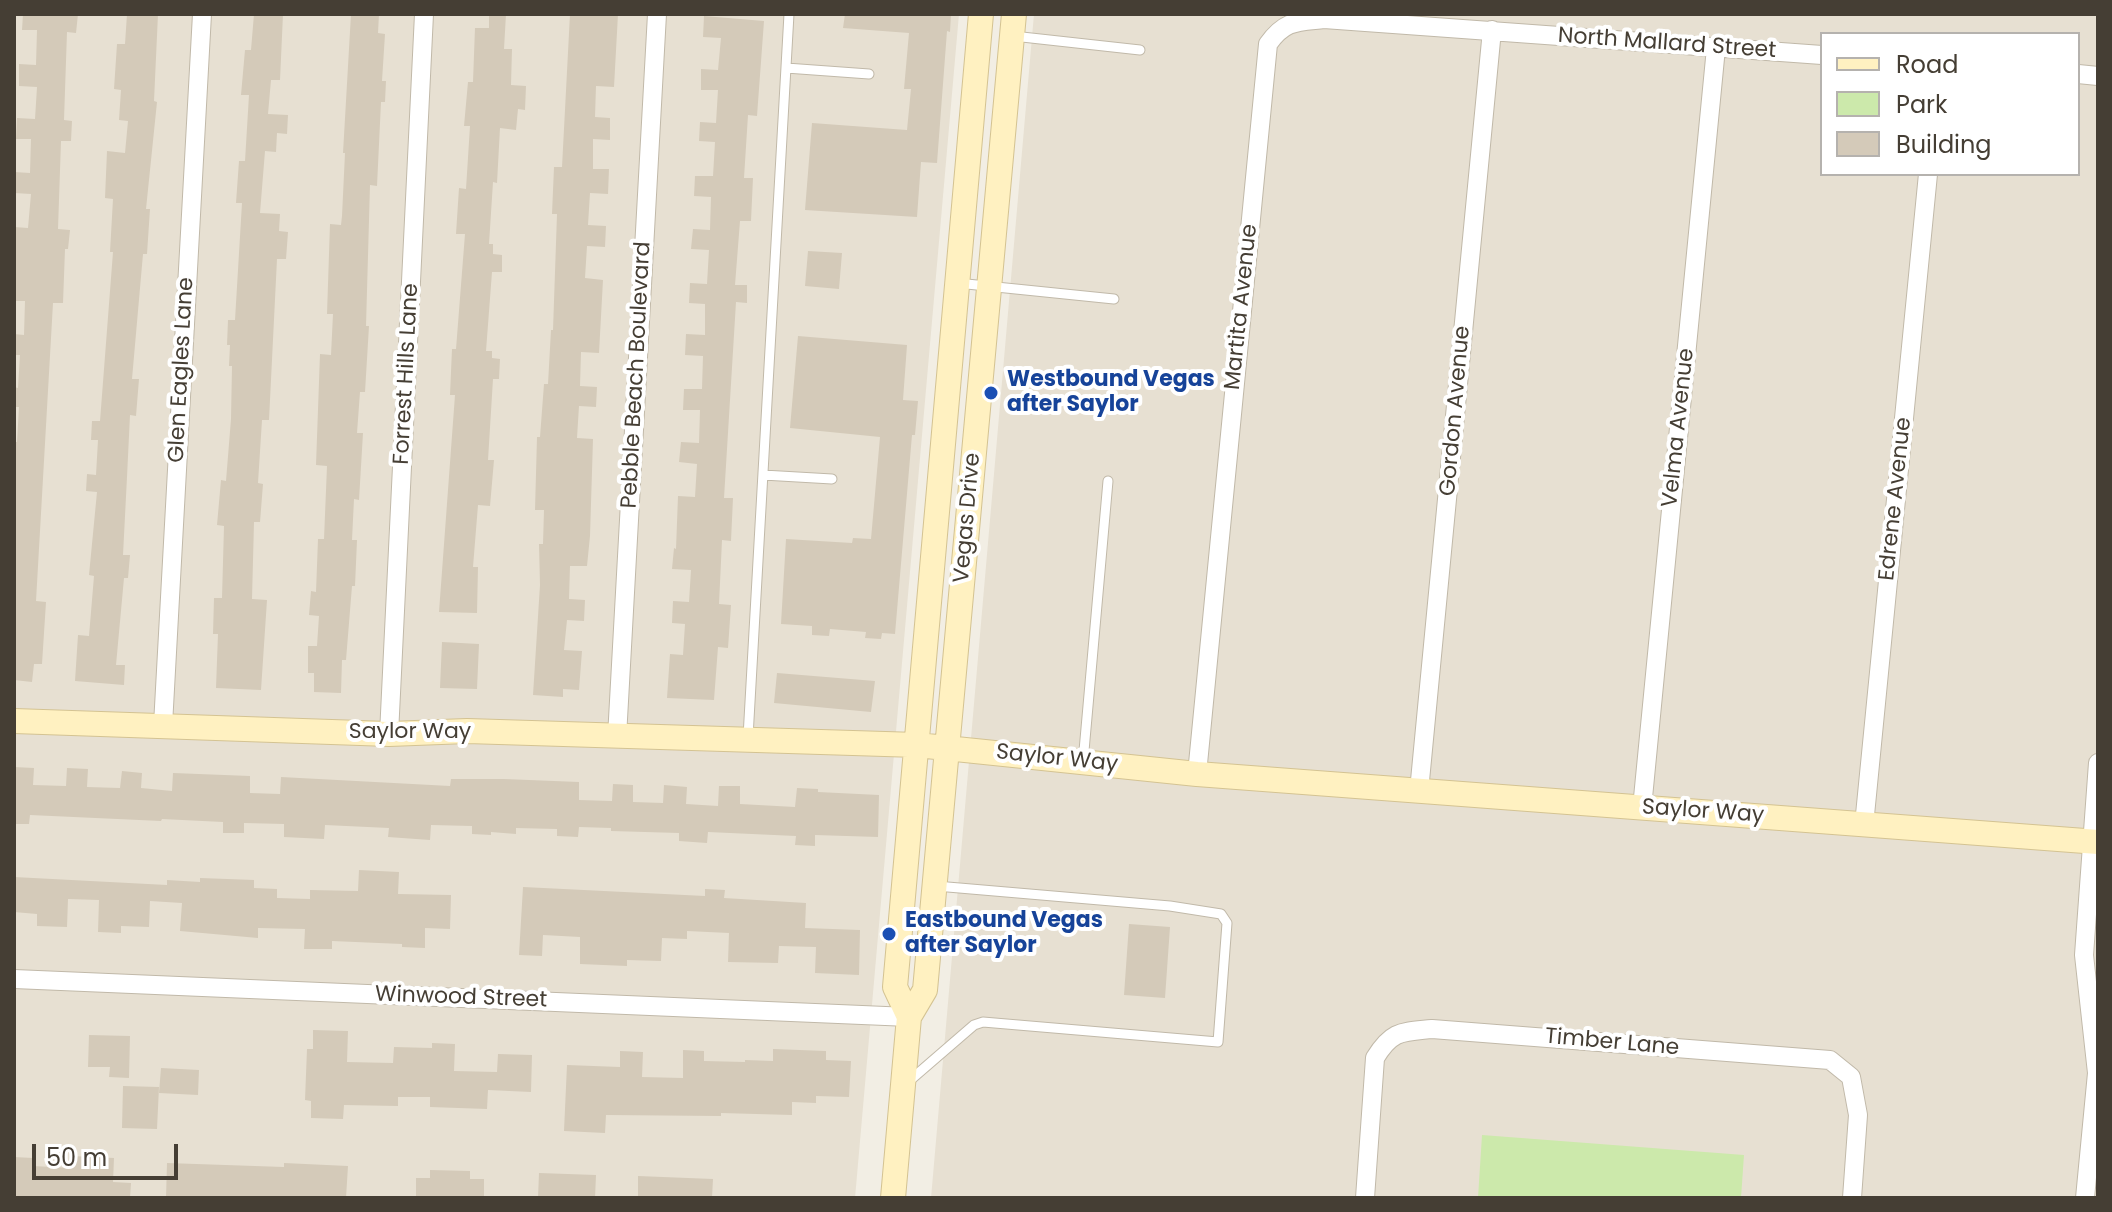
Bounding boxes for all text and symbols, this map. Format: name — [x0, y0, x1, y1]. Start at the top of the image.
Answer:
street label: North Mallard Street — [1557, 23, 1777, 65]
legend — [1820, 32, 2080, 176]
text: Road — [1896, 48, 1958, 81]
text: Park — [1896, 88, 1947, 121]
text: Building — [1896, 128, 1992, 161]
street label: Martita Avenue — [1220, 223, 1264, 391]
street label: Pebble Beach Boulevard — [617, 241, 657, 509]
street label: Glen Eagles Lane — [164, 277, 200, 463]
street label: Forrest Hills Lane — [389, 283, 425, 465]
street label: Gordon Avenue — [1435, 325, 1477, 497]
street label: Velma Avenue — [1658, 347, 1700, 509]
place label: Westbound Vegas after Saylor — [1007, 367, 1215, 418]
marker: Westbound Vegas after Saylor — [982, 384, 1000, 402]
street label: Edrene Avenue — [1874, 416, 1918, 582]
street label: Vegas Drive — [949, 452, 987, 584]
street label: Saylor Way — [349, 719, 471, 745]
street label: Saylor Way — [995, 739, 1119, 779]
street label: Saylor Way — [1641, 795, 1765, 829]
place label: Eastbound Vegas after Saylor — [905, 908, 1103, 960]
marker: Eastbound Vegas after Saylor — [880, 925, 898, 943]
street label: Winwood Street — [374, 982, 548, 1014]
street label: Timber Lane — [1544, 1024, 1680, 1062]
scale bar — [36, 1128, 182, 1178]
text: 50 m — [46, 1141, 107, 1174]

